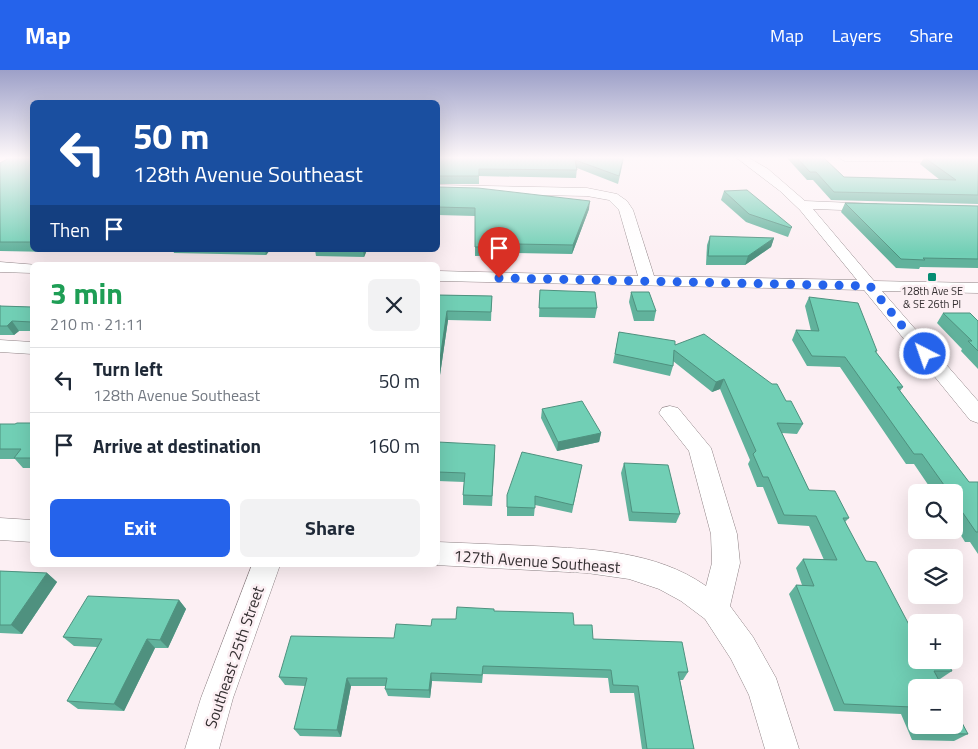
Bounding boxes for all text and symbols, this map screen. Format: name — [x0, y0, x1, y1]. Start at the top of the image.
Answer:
text: Map — [25, 17, 71, 53]
text: Map — [770, 22, 804, 49]
text: Layers — [832, 22, 881, 49]
text: Share — [909, 22, 953, 49]
text: 50 m — [133, 109, 209, 163]
icon: left — [50, 120, 115, 185]
text: 128th Avenue Southeast — [133, 157, 363, 191]
text: Then — [50, 215, 90, 244]
icon: arrive — [100, 215, 128, 243]
pin — [478, 227, 520, 278]
icon: arrive — [485, 234, 513, 262]
text: 3 min — [50, 270, 123, 316]
marker: 128th Ave SE & SE 26th Pl — [926, 271, 938, 283]
button: close — [368, 279, 420, 331]
place label: 128th Ave SE & SE 26th Pl — [901, 283, 963, 312]
text: 210 m · 21:11 — [50, 312, 144, 336]
position arrow — [898, 327, 950, 379]
text: Turn left — [93, 354, 163, 383]
icon: left — [50, 366, 78, 394]
text: 50 m — [379, 366, 420, 395]
text: 128th Avenue Southeast — [93, 383, 260, 407]
icon: arrive — [50, 431, 78, 459]
text: Arrive at destination — [93, 431, 261, 460]
text: 160 m — [368, 431, 420, 460]
map controls — [908, 484, 963, 734]
button: search — [908, 484, 963, 539]
button: Exit — [50, 499, 230, 557]
button: Share — [240, 499, 420, 557]
street label: 127th Avenue Southeast — [453, 543, 622, 579]
button: layers — [908, 549, 963, 604]
street label: Southeast 25th Street — [198, 582, 270, 732]
button: + — [908, 614, 963, 669]
button: − — [908, 679, 963, 734]

